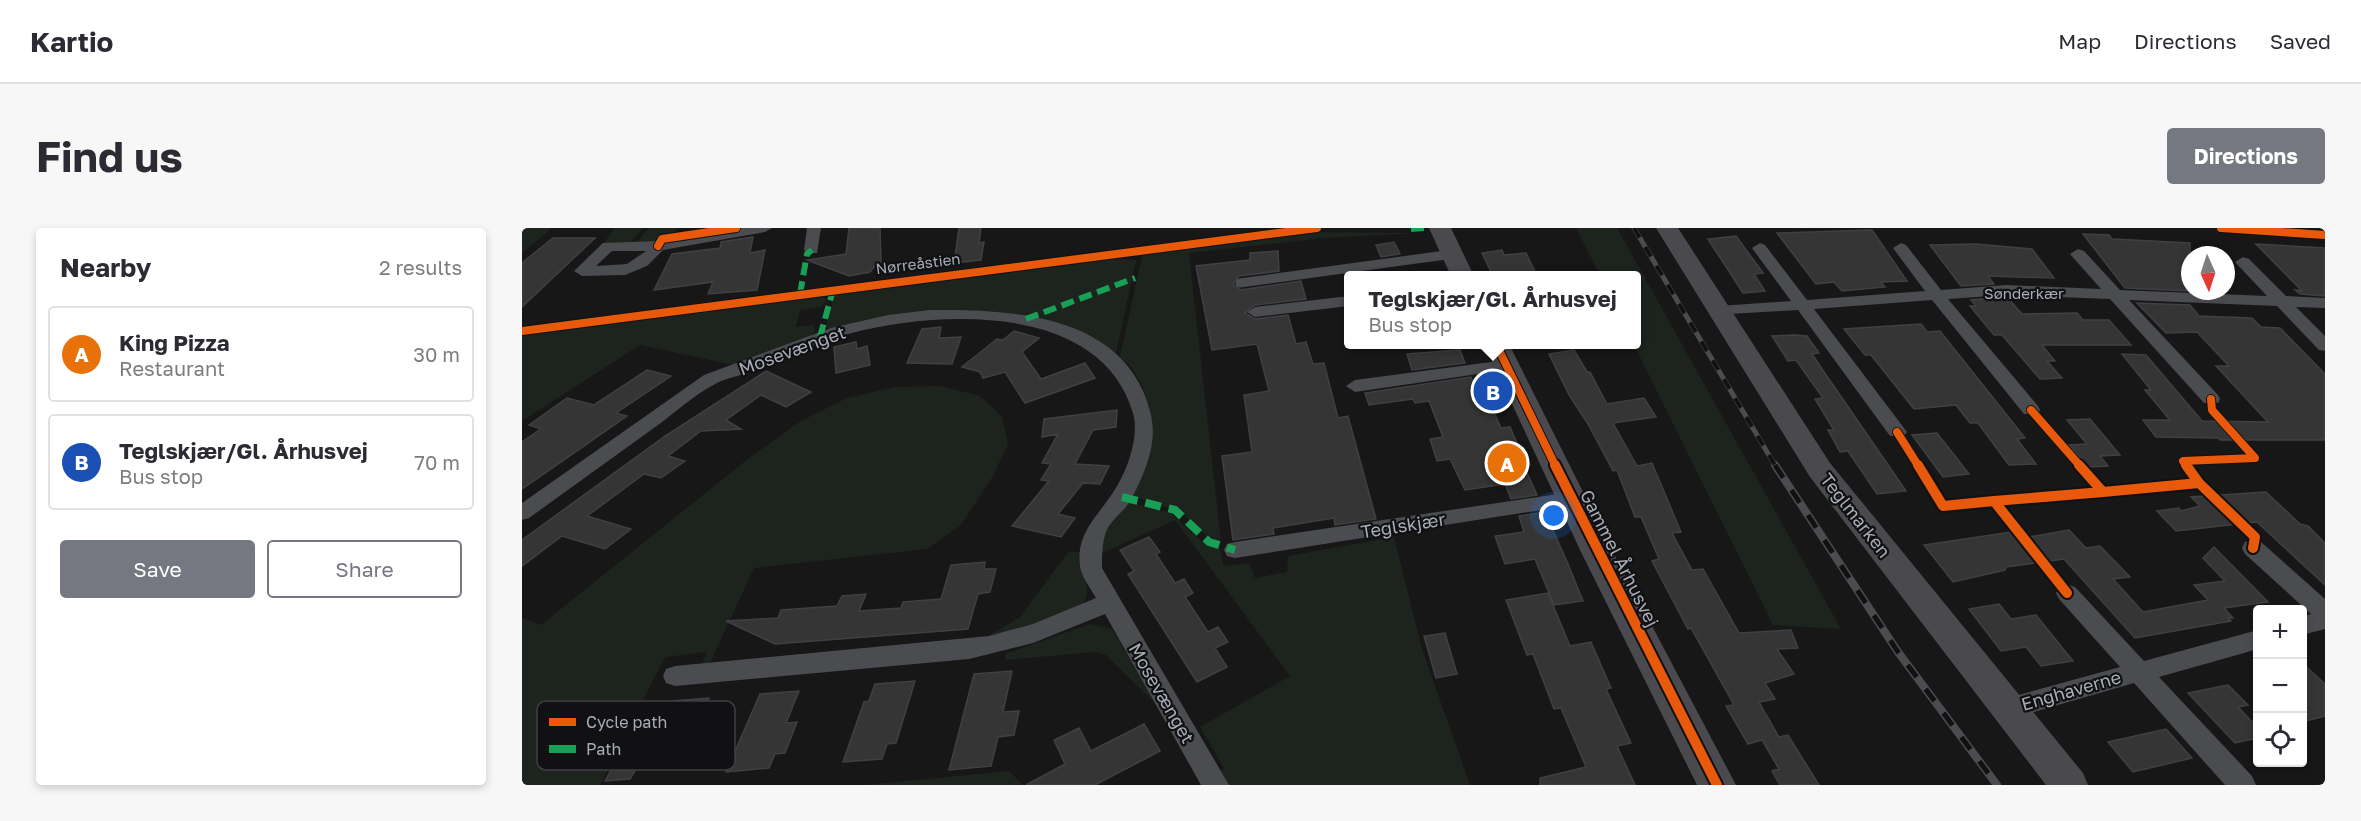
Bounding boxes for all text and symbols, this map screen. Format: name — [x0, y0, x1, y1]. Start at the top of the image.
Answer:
text: Kartio — [30, 25, 113, 58]
text: Map — [2058, 28, 2101, 54]
text: Directions — [2134, 28, 2237, 54]
text: Saved — [2270, 28, 2331, 54]
button: Directions — [2167, 128, 2325, 184]
text: Find us — [36, 131, 183, 181]
north arrow — [2181, 246, 2235, 300]
street label: Nørreåstien — [875, 249, 961, 277]
text: Nearby — [60, 252, 151, 283]
text: 2 results — [379, 255, 462, 279]
popup — [1344, 271, 1641, 349]
street label: Sønderkær — [1984, 284, 2064, 302]
text: Teglskjær/Gl. Århusvej — [1368, 285, 1617, 312]
text: Bus stop — [1368, 312, 1452, 336]
street label: Mosevænget — [736, 320, 848, 380]
text: King Pizza — [119, 329, 230, 356]
text: A — [74, 342, 89, 366]
text: 30 m — [413, 342, 460, 366]
text: Restaurant — [119, 356, 225, 380]
pin: B — [1474, 368, 1512, 414]
text: Teglskjær/Gl. Århusvej — [119, 437, 368, 464]
pin: A — [1488, 440, 1526, 486]
text: B — [74, 450, 89, 474]
text: 70 m — [414, 450, 460, 474]
text: Bus stop — [119, 464, 203, 488]
street label: Teglmarken — [1816, 468, 1896, 562]
street label: Gammel Århusvej — [1576, 486, 1664, 630]
your location — [1539, 501, 1568, 530]
street label: Teglskjær — [1359, 507, 1447, 543]
button: Save — [60, 540, 255, 598]
button: Share — [267, 540, 462, 598]
map controls — [2253, 605, 2307, 767]
button: + — [2253, 605, 2307, 659]
street label: Mosevænget — [1124, 639, 1200, 747]
button: − — [2253, 659, 2307, 713]
street label: Enghaverne — [2019, 665, 2123, 715]
legend — [537, 701, 735, 770]
text: Cycle path — [586, 712, 667, 732]
button: locate — [2253, 713, 2307, 767]
text: Path — [586, 739, 621, 759]

